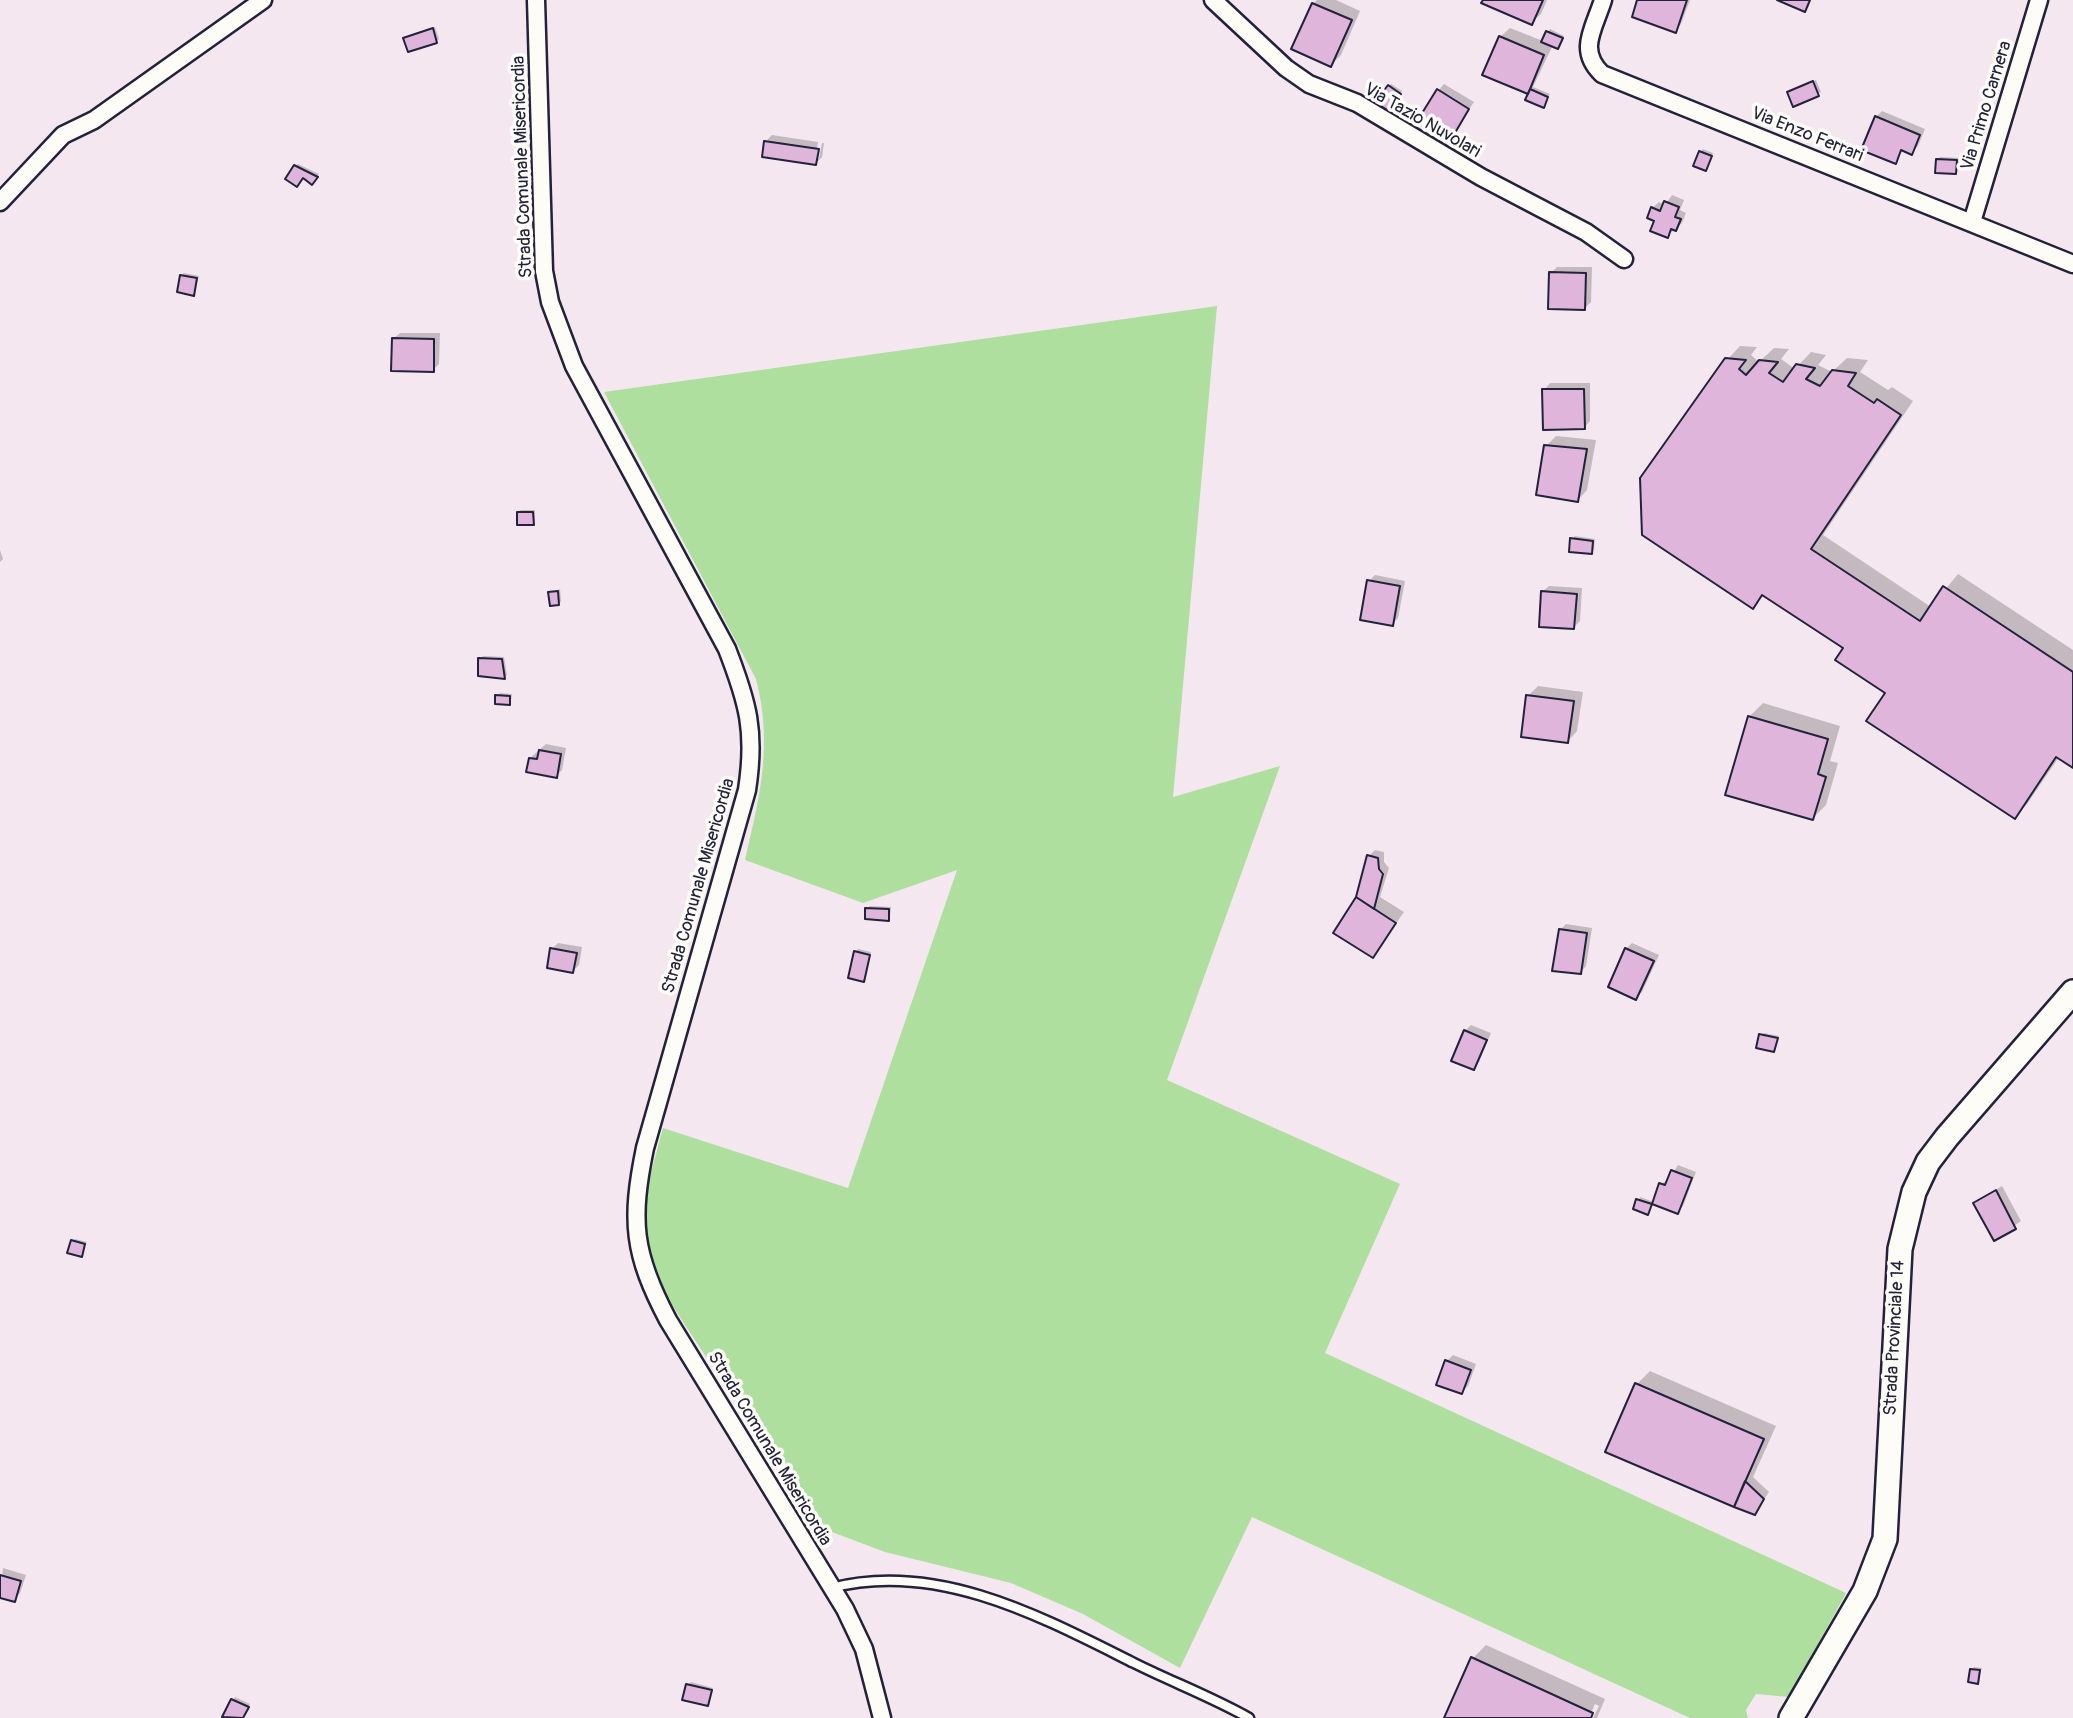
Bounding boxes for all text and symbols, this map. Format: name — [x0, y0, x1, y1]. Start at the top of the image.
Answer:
street label: Via Primo Carnera — [1957, 39, 2017, 173]
street label: Strada Comunale Misericordia — [508, 55, 538, 279]
street label: Via Tazio Nuvolari — [1360, 79, 1484, 163]
street label: Via Enzo Ferrari — [1748, 103, 1866, 167]
street label: Strada Comunale Misericordia — [658, 776, 740, 996]
street label: Strada Provinciale 14 — [1880, 1260, 1910, 1416]
street label: Strada Comunale Misericordia — [702, 1348, 836, 1550]

